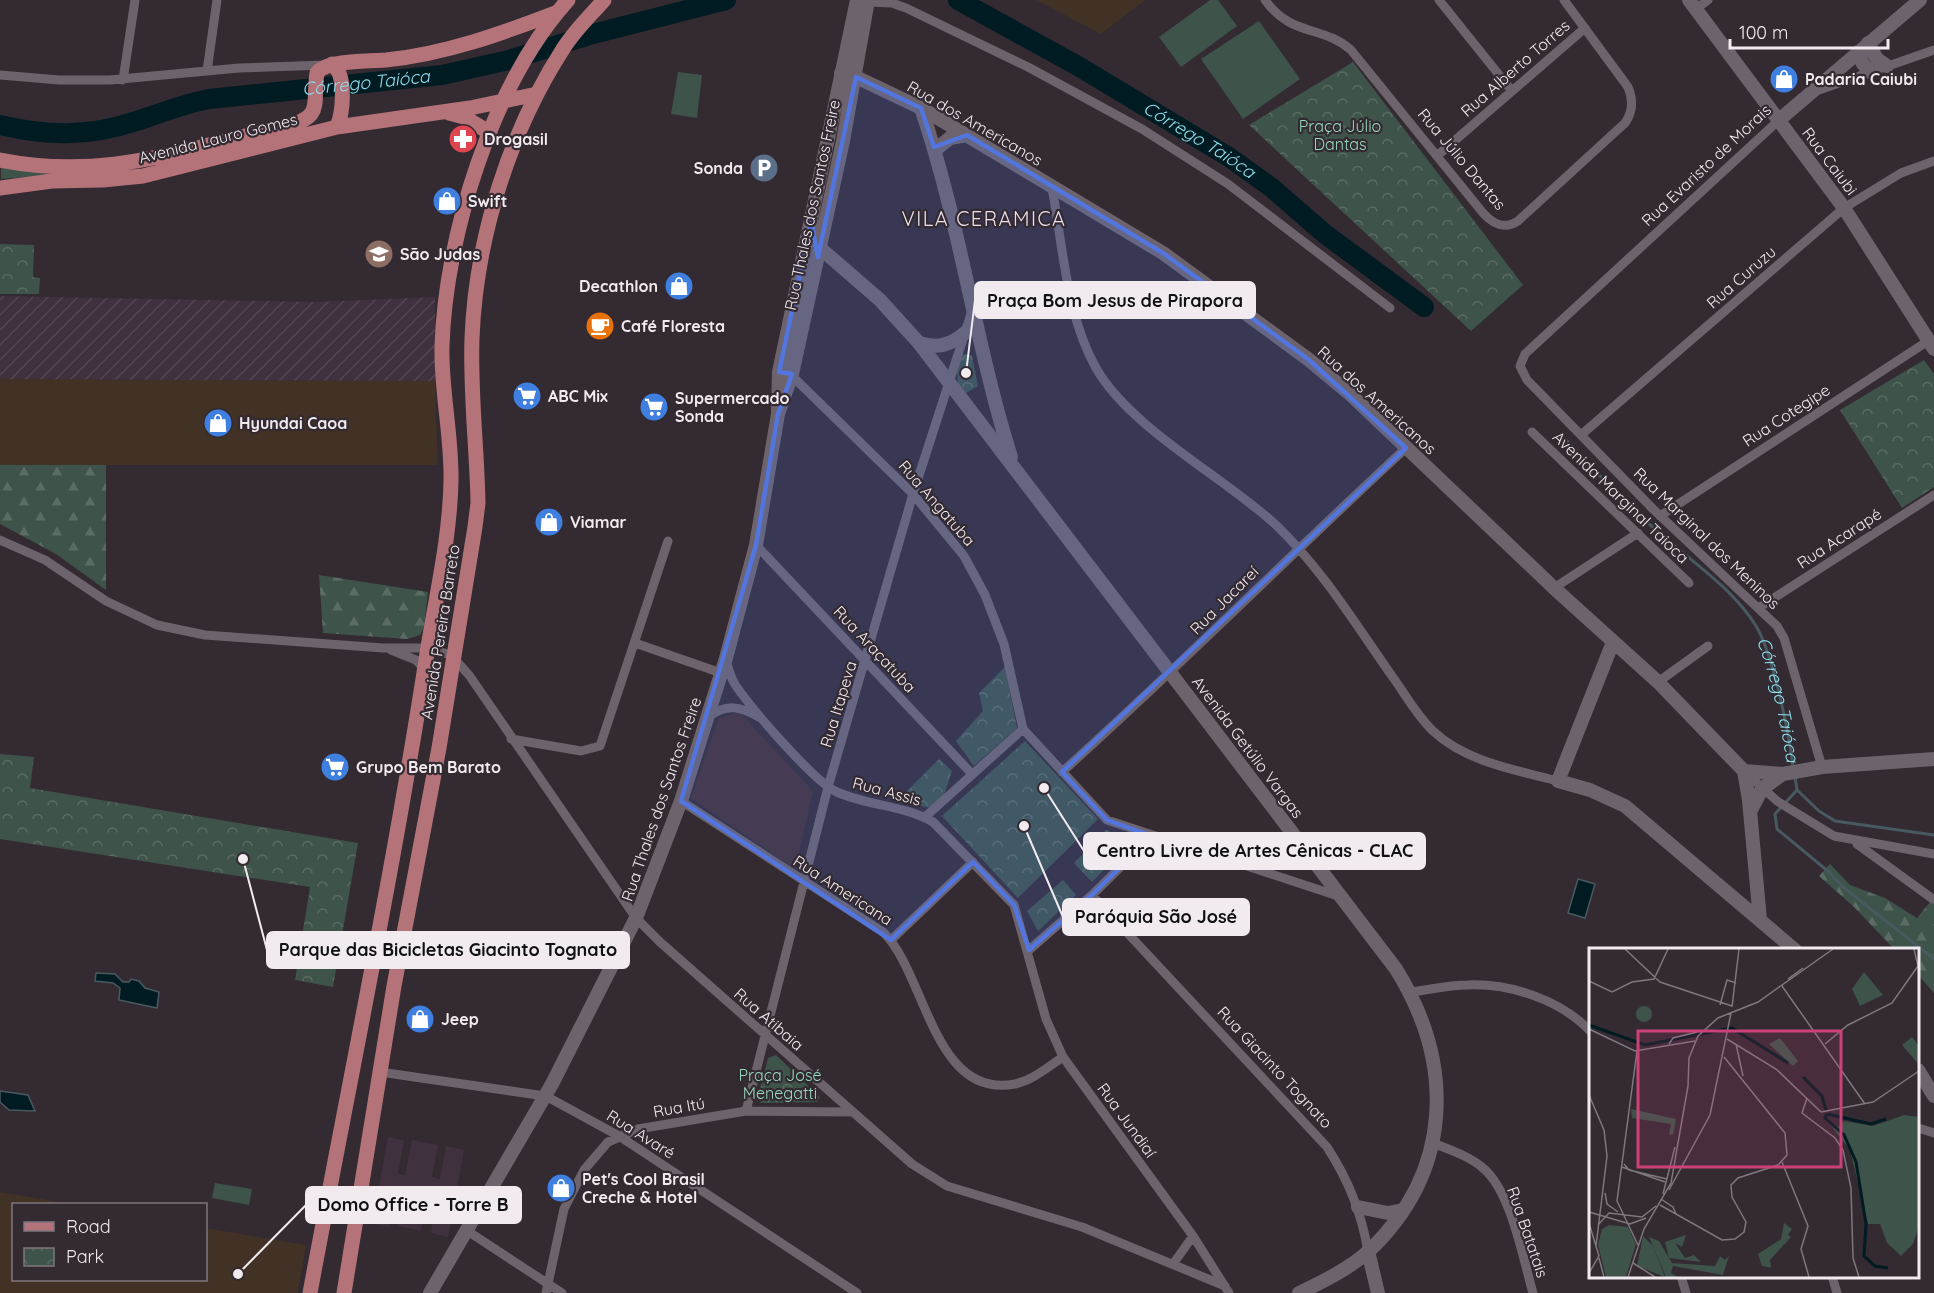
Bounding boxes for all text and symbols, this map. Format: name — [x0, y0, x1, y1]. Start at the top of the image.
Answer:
scale bar — [1730, 12, 1888, 50]
street label: Rua Alberto Torres — [1456, 15, 1574, 121]
text: 100 m — [1739, 21, 1788, 44]
shop icon: Padaria Caiubi — [1768, 63, 1800, 95]
water label: Córrego Taióca — [301, 64, 432, 100]
place label: Padaria Caiubi — [1805, 69, 1917, 89]
street label: Rua dos Americanos — [904, 76, 1046, 170]
water label: Córrego Taióca — [1139, 96, 1261, 184]
street label: Rua Thales dos Santos Freire — [780, 98, 844, 312]
street label: Rua Evaristo de Morais — [1637, 100, 1775, 230]
street label: Rua Júlio Dantas — [1414, 104, 1510, 214]
street label: Avenida Lauro Gomes — [137, 109, 299, 167]
park label: Praça Júlio Dantas — [1299, 116, 1381, 154]
pharmacy icon: Drogasil — [447, 123, 479, 155]
street label: Rua Caiubi — [1798, 123, 1862, 199]
place label: Drogasil — [484, 129, 548, 149]
parking icon: Sonda — [748, 152, 780, 184]
place label: Sonda — [694, 158, 743, 178]
shop icon: Swift — [431, 185, 463, 217]
place label: Swift — [468, 191, 507, 211]
district label: VILA CERAMICA — [901, 206, 1067, 231]
school or university icon: São Judas — [363, 238, 395, 270]
street label: Rua Curuzu — [1702, 241, 1780, 313]
place label: São Judas — [400, 244, 480, 264]
shop icon: Decathlon — [663, 270, 695, 302]
place label: Decathlon — [579, 276, 658, 296]
callout: Praça Bom Jesus de Pirapora — [975, 282, 1255, 318]
text: Praça Bom Jesus de Pirapora — [987, 289, 1243, 312]
cafe icon: Café Floresta — [584, 310, 616, 342]
place label: Café Floresta — [621, 316, 725, 336]
street label: Rua dos Americanos — [1313, 341, 1441, 459]
street label: Rua Cotegipe — [1738, 379, 1834, 451]
supermarket icon: ABC Mix — [511, 380, 543, 412]
place label: ABC Mix — [548, 386, 608, 406]
place label: Supermercado Sonda — [675, 388, 790, 426]
supermarket icon: Supermercado Sonda — [638, 391, 670, 423]
shop icon: Hyundai Caoa — [202, 407, 234, 439]
place label: Hyundai Caoa — [239, 413, 347, 433]
street label: Avenida Marginal Taioca — [1549, 427, 1693, 567]
street label: Rua Angatuba — [894, 456, 980, 550]
street label: Rua Marginal dos Meninos — [1630, 463, 1784, 613]
street label: Rua Acarapé — [1793, 503, 1885, 573]
shop icon: Viamar — [533, 506, 565, 538]
place label: Viamar — [570, 512, 626, 532]
street label: Avenida Pereira Barreto — [416, 543, 464, 721]
street label: Rua Jacareí — [1186, 561, 1263, 638]
street label: Rua Araçatuba — [830, 601, 920, 697]
water label: Córrego Taióca — [1752, 634, 1804, 765]
street label: Rua Itapeva — [815, 658, 861, 750]
street label: Avenida Getúlio Vargas — [1188, 672, 1308, 822]
street label: Rua Thales dos Santos Freire — [617, 694, 705, 904]
supermarket icon: Grupo Bem Barato — [319, 751, 351, 783]
place label: Grupo Bem Barato — [356, 757, 501, 777]
street label: Rua Assis — [851, 772, 923, 810]
callout: Centro Livre de Artes Cênicas - CLAC — [1084, 833, 1425, 869]
text: Centro Livre de Artes Cênicas - CLAC — [1097, 839, 1413, 862]
street label: Rua Americana — [790, 851, 896, 929]
callout: Paróquia São José — [1063, 899, 1249, 935]
text: Paróquia São José — [1075, 905, 1237, 928]
callout: Parque das Bicicletas Giacinto Tognato — [267, 932, 629, 968]
text: Parque das Bicicletas Giacinto Tognato — [279, 938, 617, 961]
inset map — [1589, 948, 1919, 1278]
street label: Rua Atibaia — [730, 983, 808, 1055]
street label: Rua Giacinto Tognato — [1213, 1002, 1337, 1132]
shop icon: Jeep — [404, 1003, 436, 1035]
place label: Jeep — [441, 1009, 479, 1029]
park label: Praça José Menegatti — [739, 1065, 821, 1103]
street label: Rua Jundiaí — [1093, 1079, 1161, 1162]
street label: Rua Itú — [652, 1093, 706, 1121]
street label: Rua Avaré — [603, 1105, 679, 1163]
place label: Pet's Cool Brasil Creche & Hotel — [582, 1169, 705, 1207]
shop icon: Pet's Cool Brasil Creche & Hotel — [545, 1172, 577, 1204]
street label: Rua Batatais — [1503, 1184, 1553, 1280]
callout: Domo Office - Torre B — [306, 1187, 521, 1223]
text: Domo Office - Torre B — [318, 1193, 509, 1216]
legend — [12, 1203, 207, 1281]
text: Road — [66, 1215, 111, 1238]
text: Park — [66, 1245, 104, 1268]

